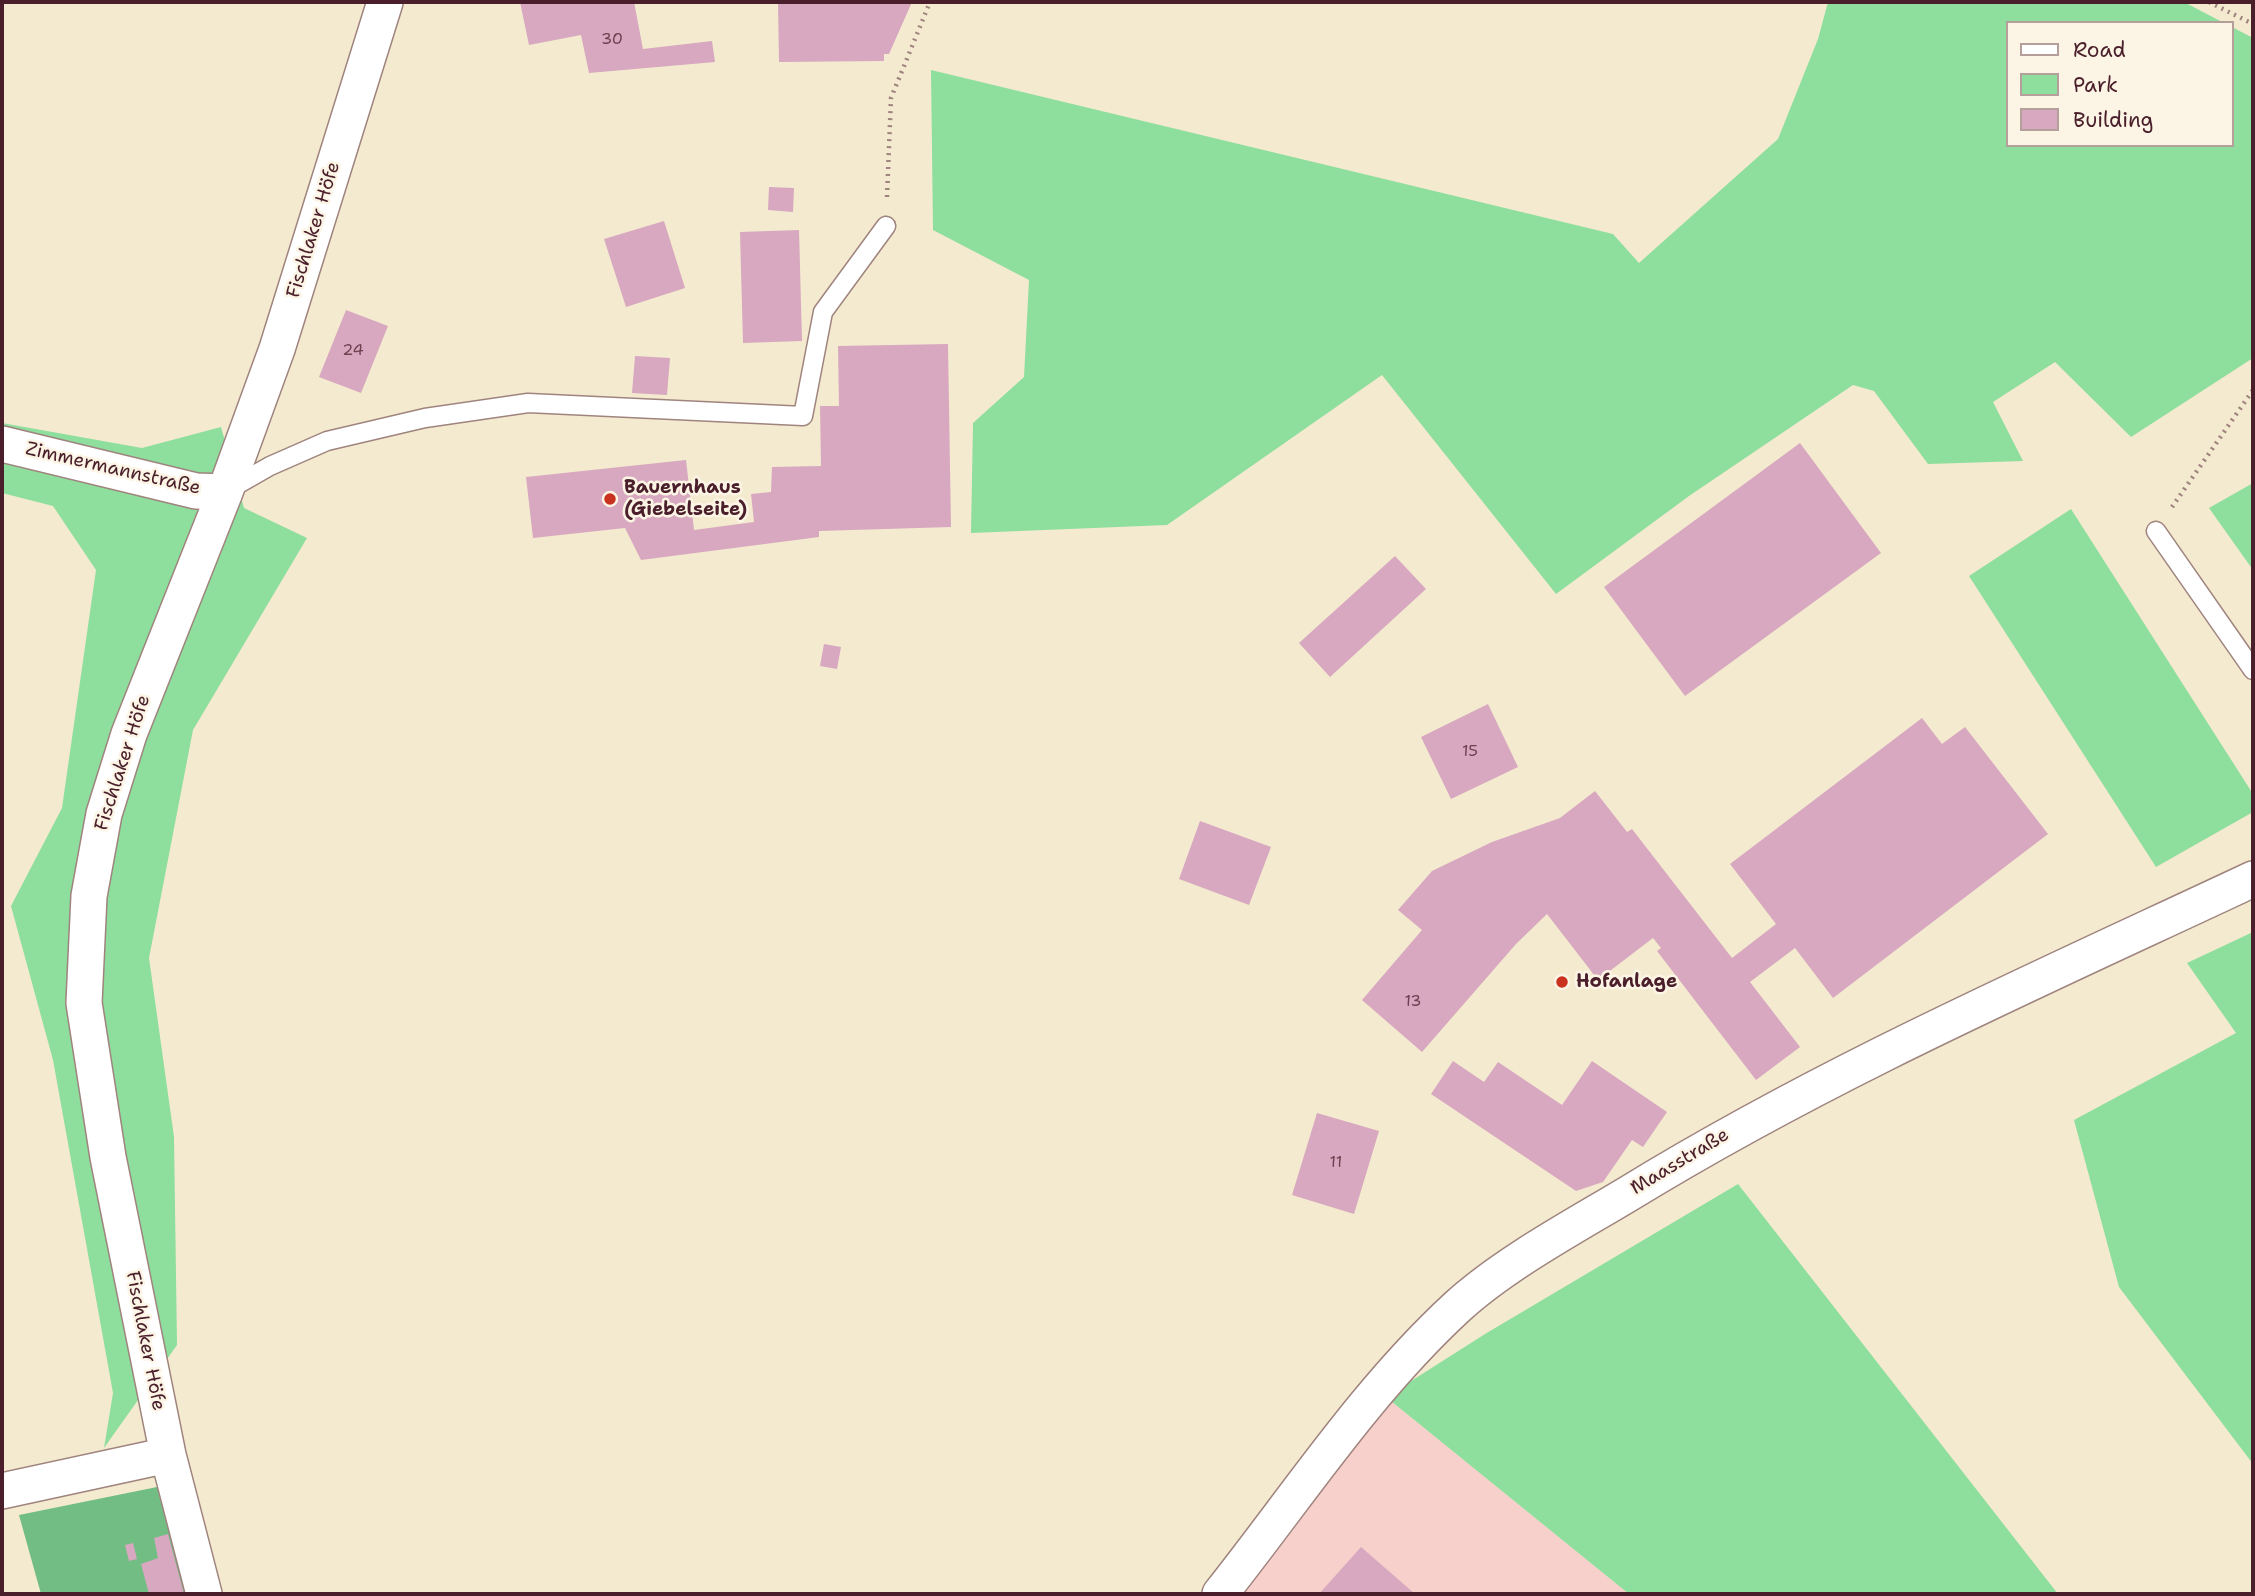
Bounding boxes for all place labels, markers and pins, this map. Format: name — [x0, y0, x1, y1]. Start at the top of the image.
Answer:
place label: Bauernhaus (Giebelseite) — [624, 477, 747, 521]
marker: Bauernhaus (Giebelseite) — [602, 491, 618, 507]
place label: Hofanlage — [1576, 971, 1677, 993]
marker: Hofanlage — [1554, 974, 1570, 990]

